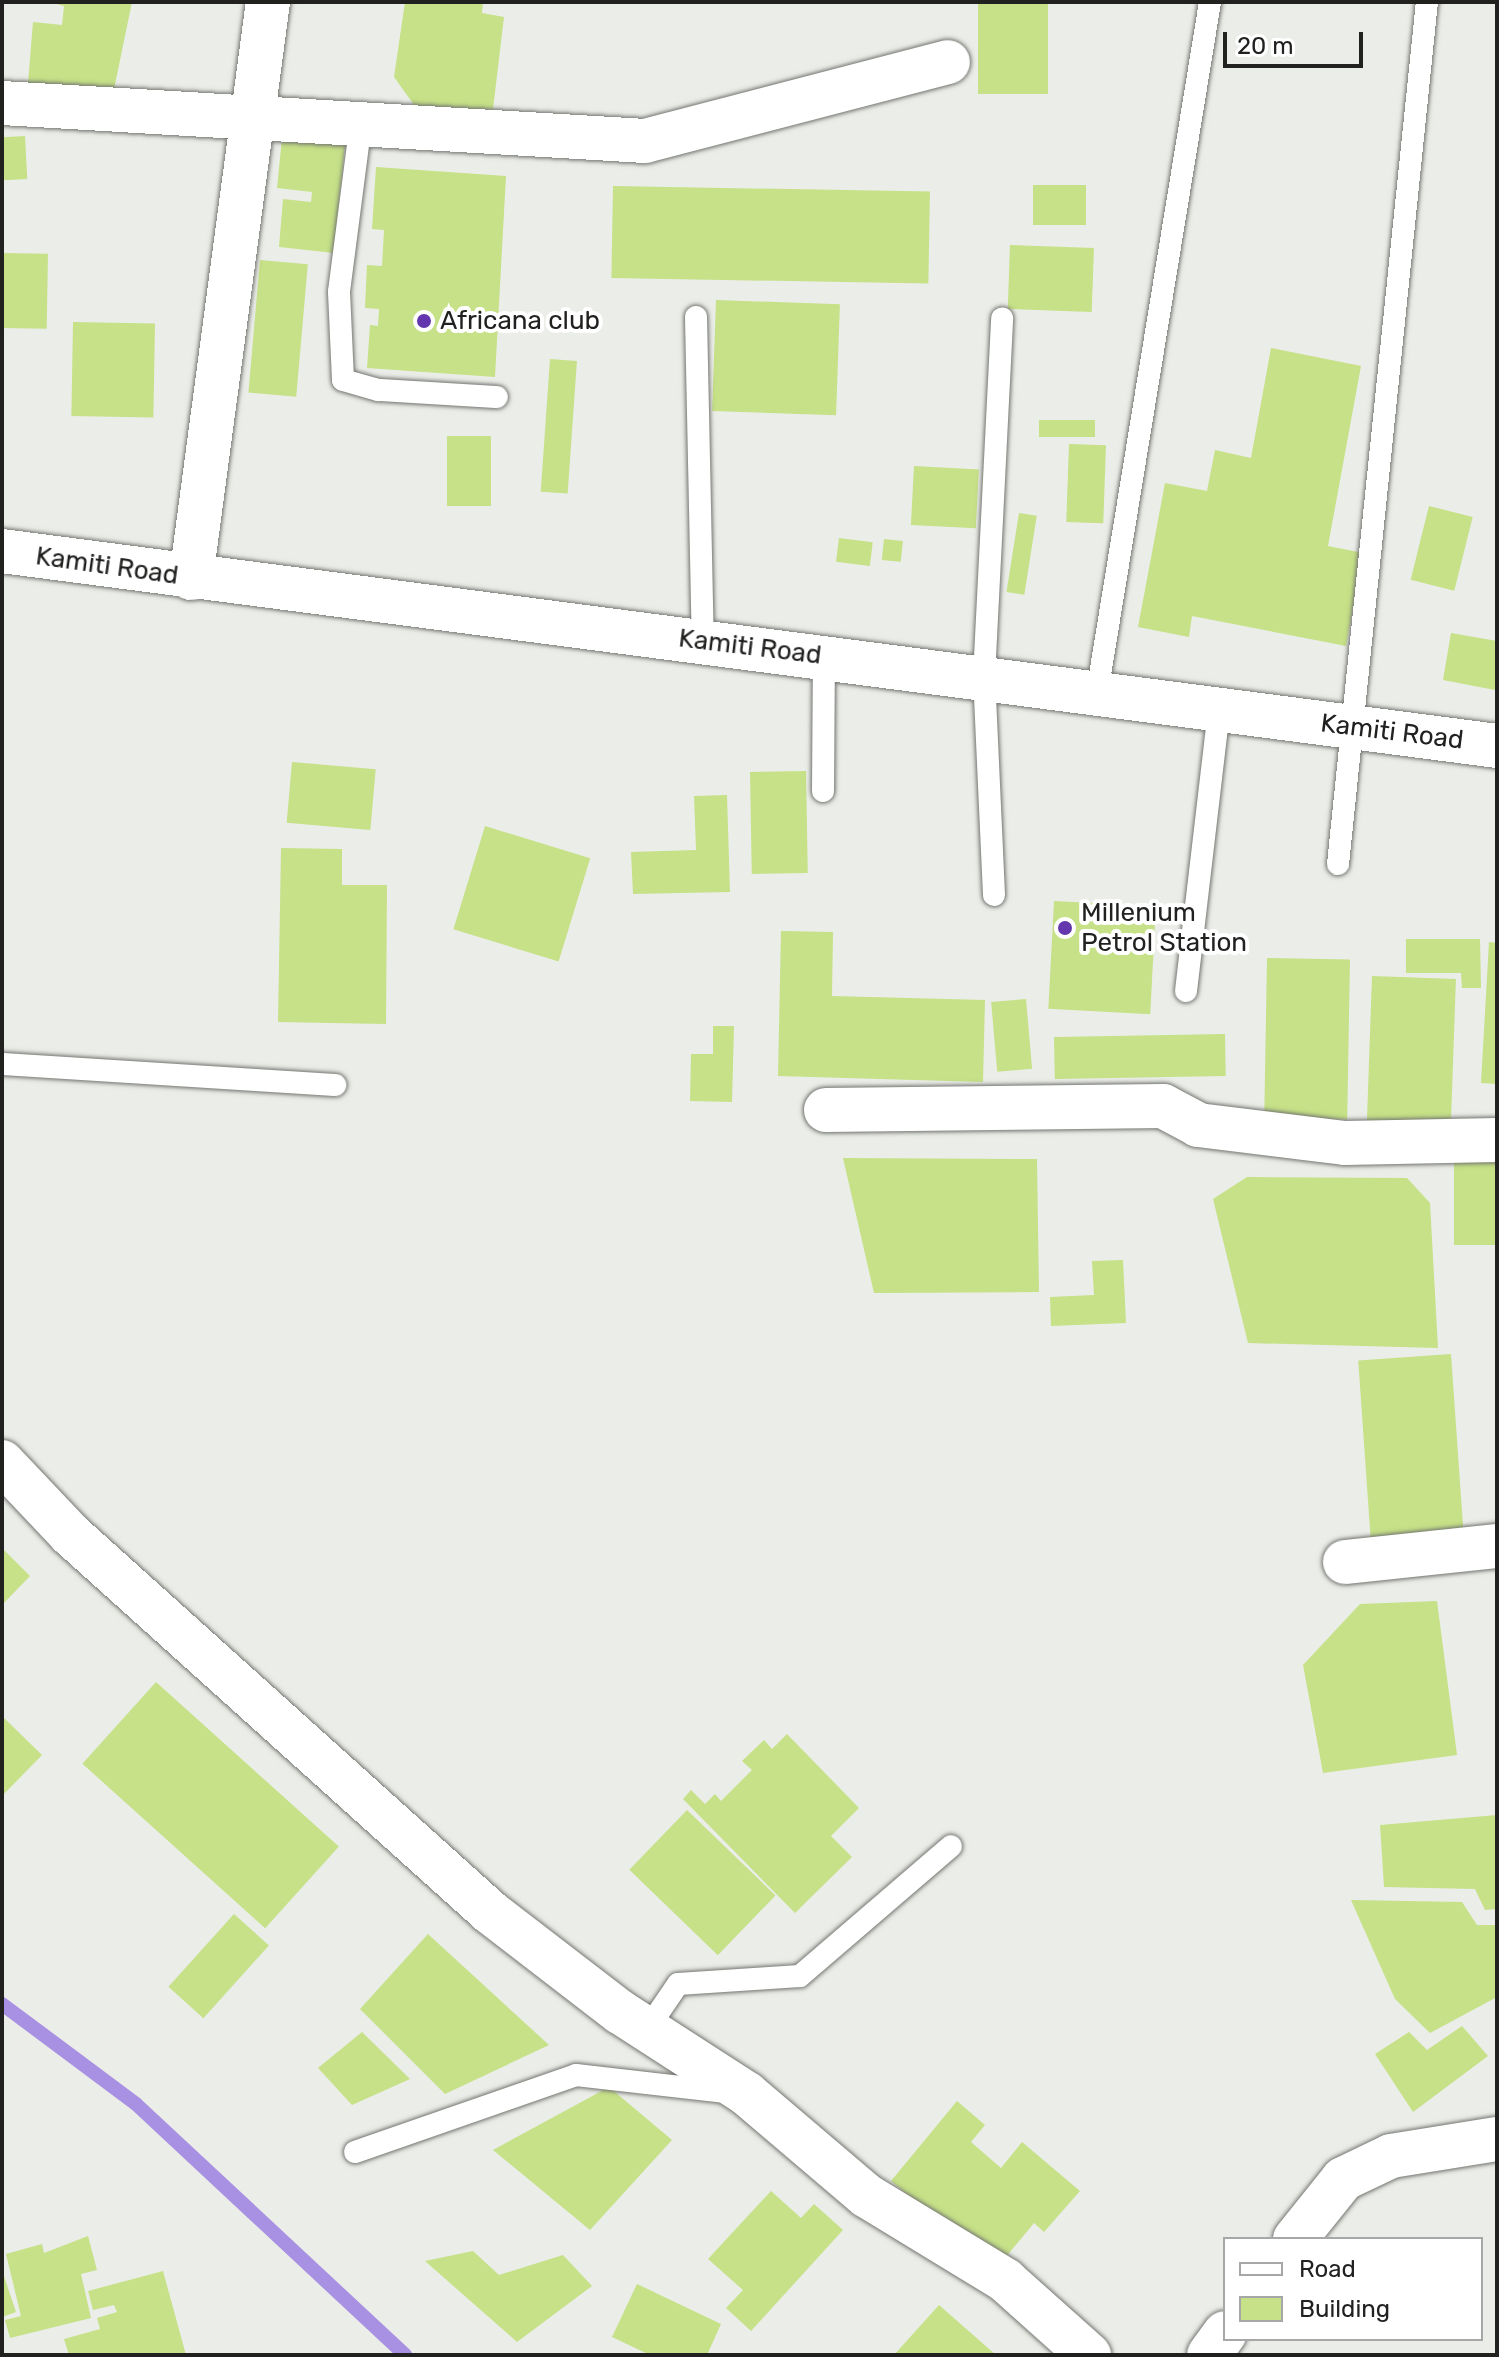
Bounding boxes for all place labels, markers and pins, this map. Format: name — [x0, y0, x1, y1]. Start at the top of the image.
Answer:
place label: Africana club — [440, 305, 600, 337]
marker: Africana club — [415, 312, 433, 330]
place label: Millenium Petrol Station — [1081, 897, 1247, 958]
marker: Millenium Petrol Station — [1056, 919, 1074, 937]

